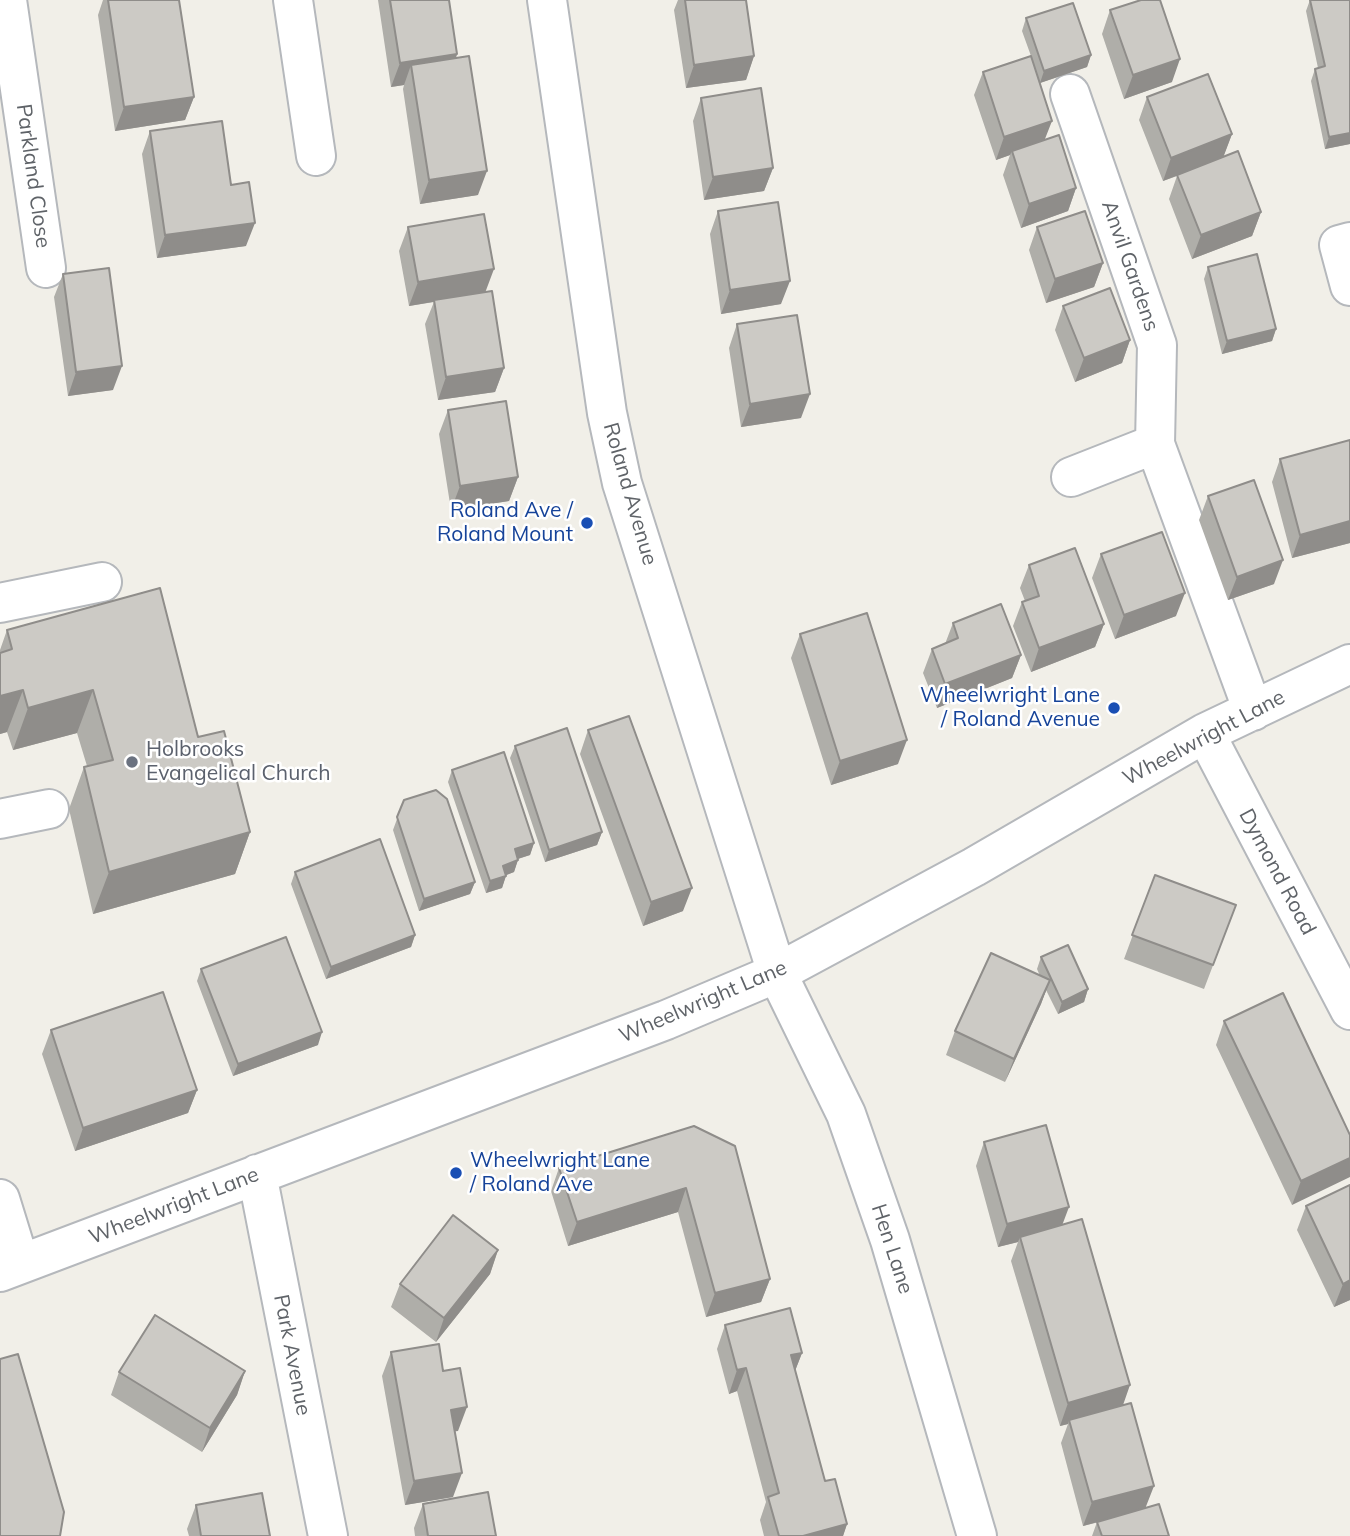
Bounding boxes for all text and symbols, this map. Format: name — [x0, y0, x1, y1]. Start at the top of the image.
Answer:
street label: Parkland Close — [10, 102, 56, 250]
street label: Anvil Gardens — [1096, 197, 1164, 335]
street label: Roland Avenue — [598, 420, 662, 568]
place label: Roland Ave / Roland Mount — [437, 498, 573, 548]
marker: Roland Ave / Roland Mount — [579, 515, 595, 531]
place label: Wheelwright Lane / Roland Avenue — [920, 683, 1100, 733]
street label: Wheelwright Lane — [1119, 685, 1289, 791]
marker: Wheelwright Lane / Roland Avenue — [1106, 700, 1122, 716]
place label: Holbrooks Evangelical Church — [146, 737, 330, 787]
marker: Holbrooks Evangelical Church — [124, 754, 140, 770]
street label: Dymond Road — [1233, 805, 1321, 939]
street label: Wheelwright Lane — [615, 955, 791, 1049]
place label: Wheelwright Lane / Roland Ave — [470, 1148, 650, 1198]
street label: Wheelwright Lane — [85, 1162, 263, 1250]
marker: Wheelwright Lane / Roland Ave — [448, 1165, 464, 1181]
street label: Hen Lane — [866, 1201, 918, 1297]
street label: Park Avenue — [268, 1292, 316, 1418]

